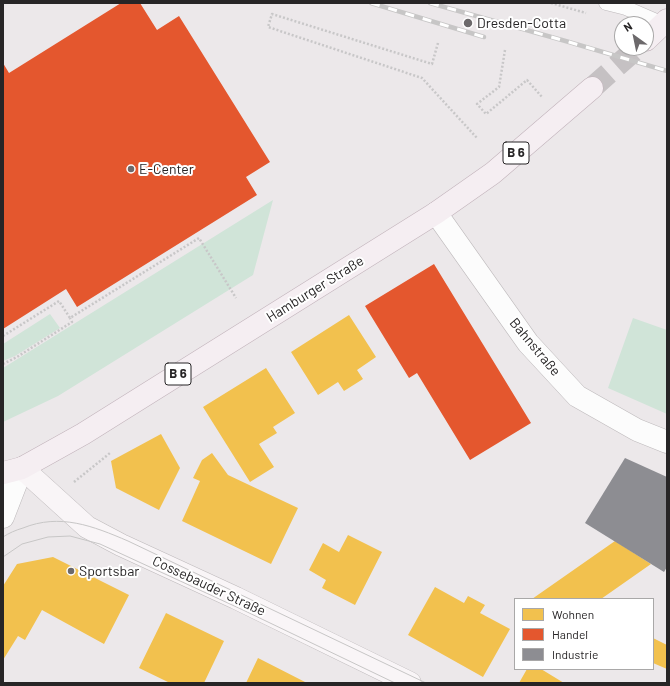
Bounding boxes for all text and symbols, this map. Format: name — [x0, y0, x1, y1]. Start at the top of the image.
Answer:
place label: Dresden-Cotta — [477, 15, 566, 31]
north arrow — [614, 16, 654, 56]
marker: Dresden-Cotta — [462, 17, 474, 29]
text: N — [621, 19, 634, 34]
road number: B 6 — [503, 142, 529, 164]
place label: E-Center — [139, 161, 194, 177]
marker: E-Center — [126, 164, 136, 174]
street label: Hamburger Straße — [263, 252, 367, 326]
street label: Bahnstraße — [506, 315, 564, 379]
road number: B 6 — [165, 363, 191, 385]
street label: Cossebauder Straße — [150, 552, 268, 620]
place label: Sportsbar — [79, 563, 139, 579]
marker: Sportsbar — [66, 566, 76, 576]
legend — [514, 598, 654, 670]
text: Wohnen — [552, 607, 594, 621]
text: Handel — [552, 627, 588, 641]
text: Industrie — [552, 647, 598, 661]

